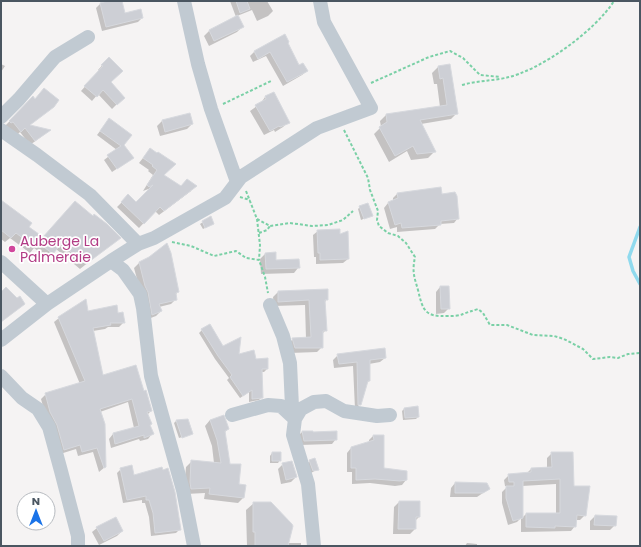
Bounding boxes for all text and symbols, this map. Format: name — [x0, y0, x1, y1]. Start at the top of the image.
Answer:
place label: Auberge La Palmeraie — [20, 231, 99, 267]
marker: Auberge La Palmeraie — [7, 244, 17, 254]
north arrow — [16, 491, 56, 531]
text: N — [32, 493, 40, 509]

